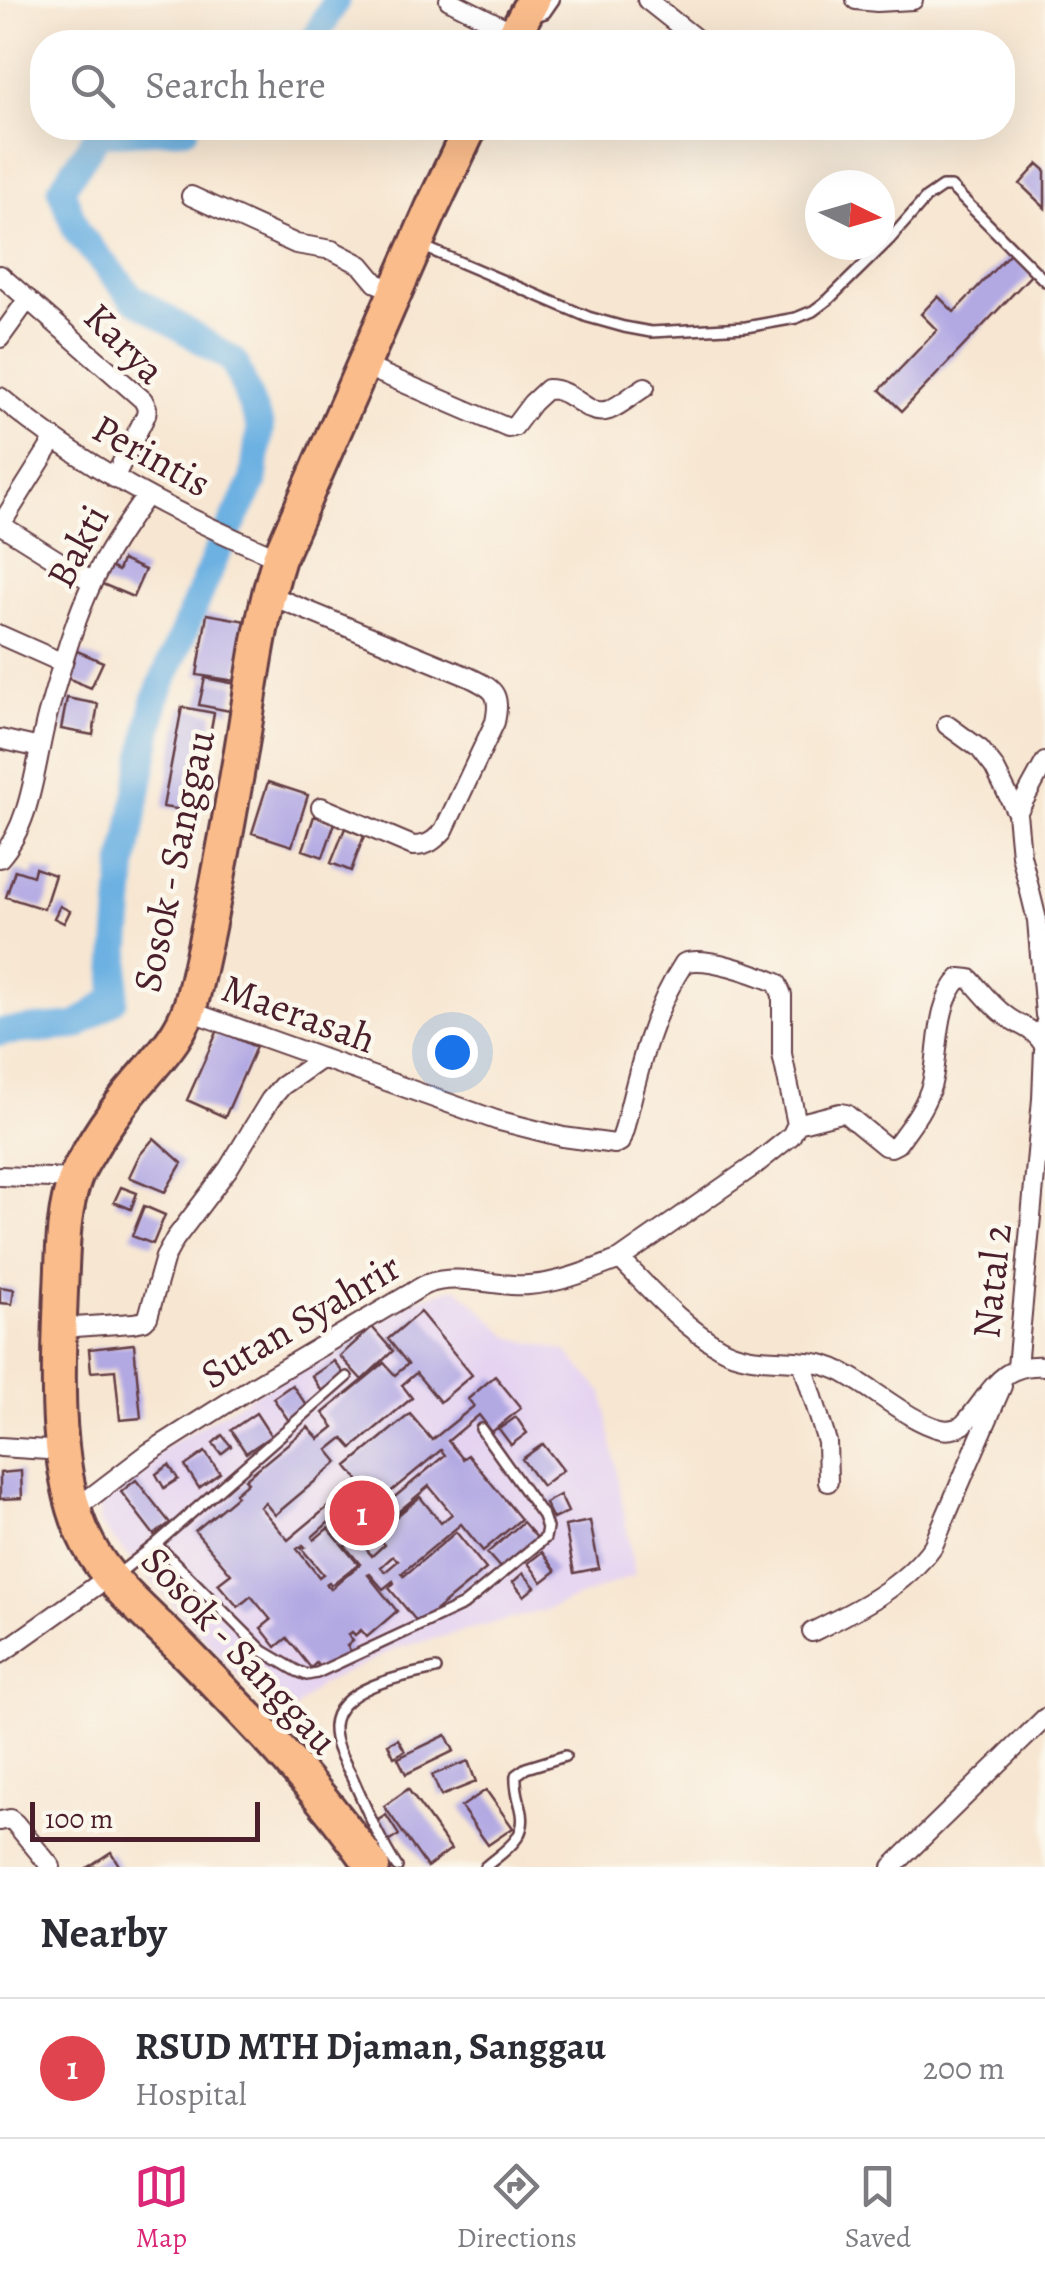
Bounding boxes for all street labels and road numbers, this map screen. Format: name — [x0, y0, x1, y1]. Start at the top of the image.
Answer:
street label: Karya — [72, 290, 178, 397]
street label: Perintis — [83, 401, 221, 510]
street label: Bakti — [33, 495, 122, 598]
street label: Sosok - Sanggau — [119, 725, 228, 997]
street label: Maerasah — [214, 960, 383, 1067]
street label: Natal 2 — [958, 1221, 1025, 1341]
street label: Sutan Syahrir — [190, 1239, 410, 1402]
street label: Sosok - Sanggau — [129, 1534, 351, 1767]

